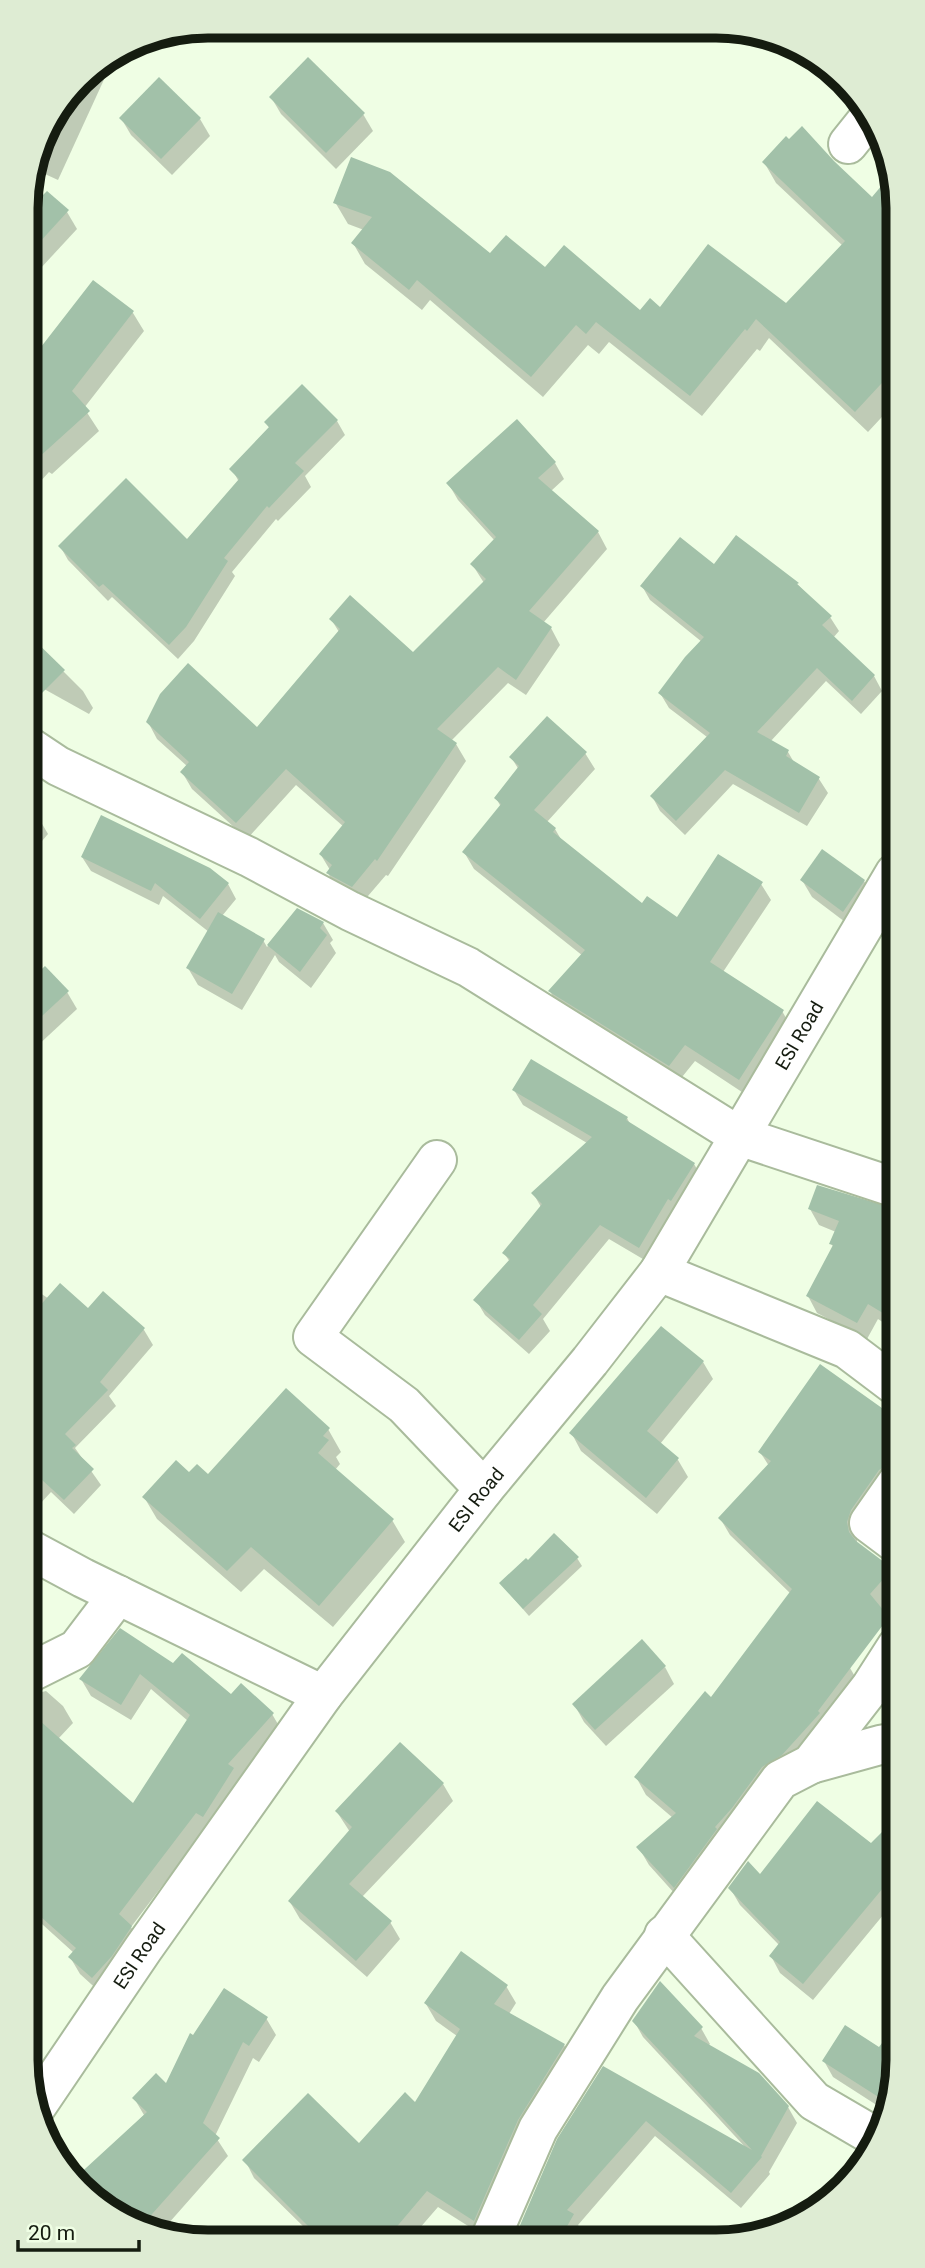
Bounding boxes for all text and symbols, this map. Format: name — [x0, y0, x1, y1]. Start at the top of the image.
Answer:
street label: ESI Road — [770, 997, 828, 1074]
street label: ESI Road — [444, 1463, 509, 1536]
street label: ESI Road — [108, 1918, 170, 1993]
scale bar — [18, 2208, 138, 2252]
text: 20 m — [28, 2221, 75, 2245]

